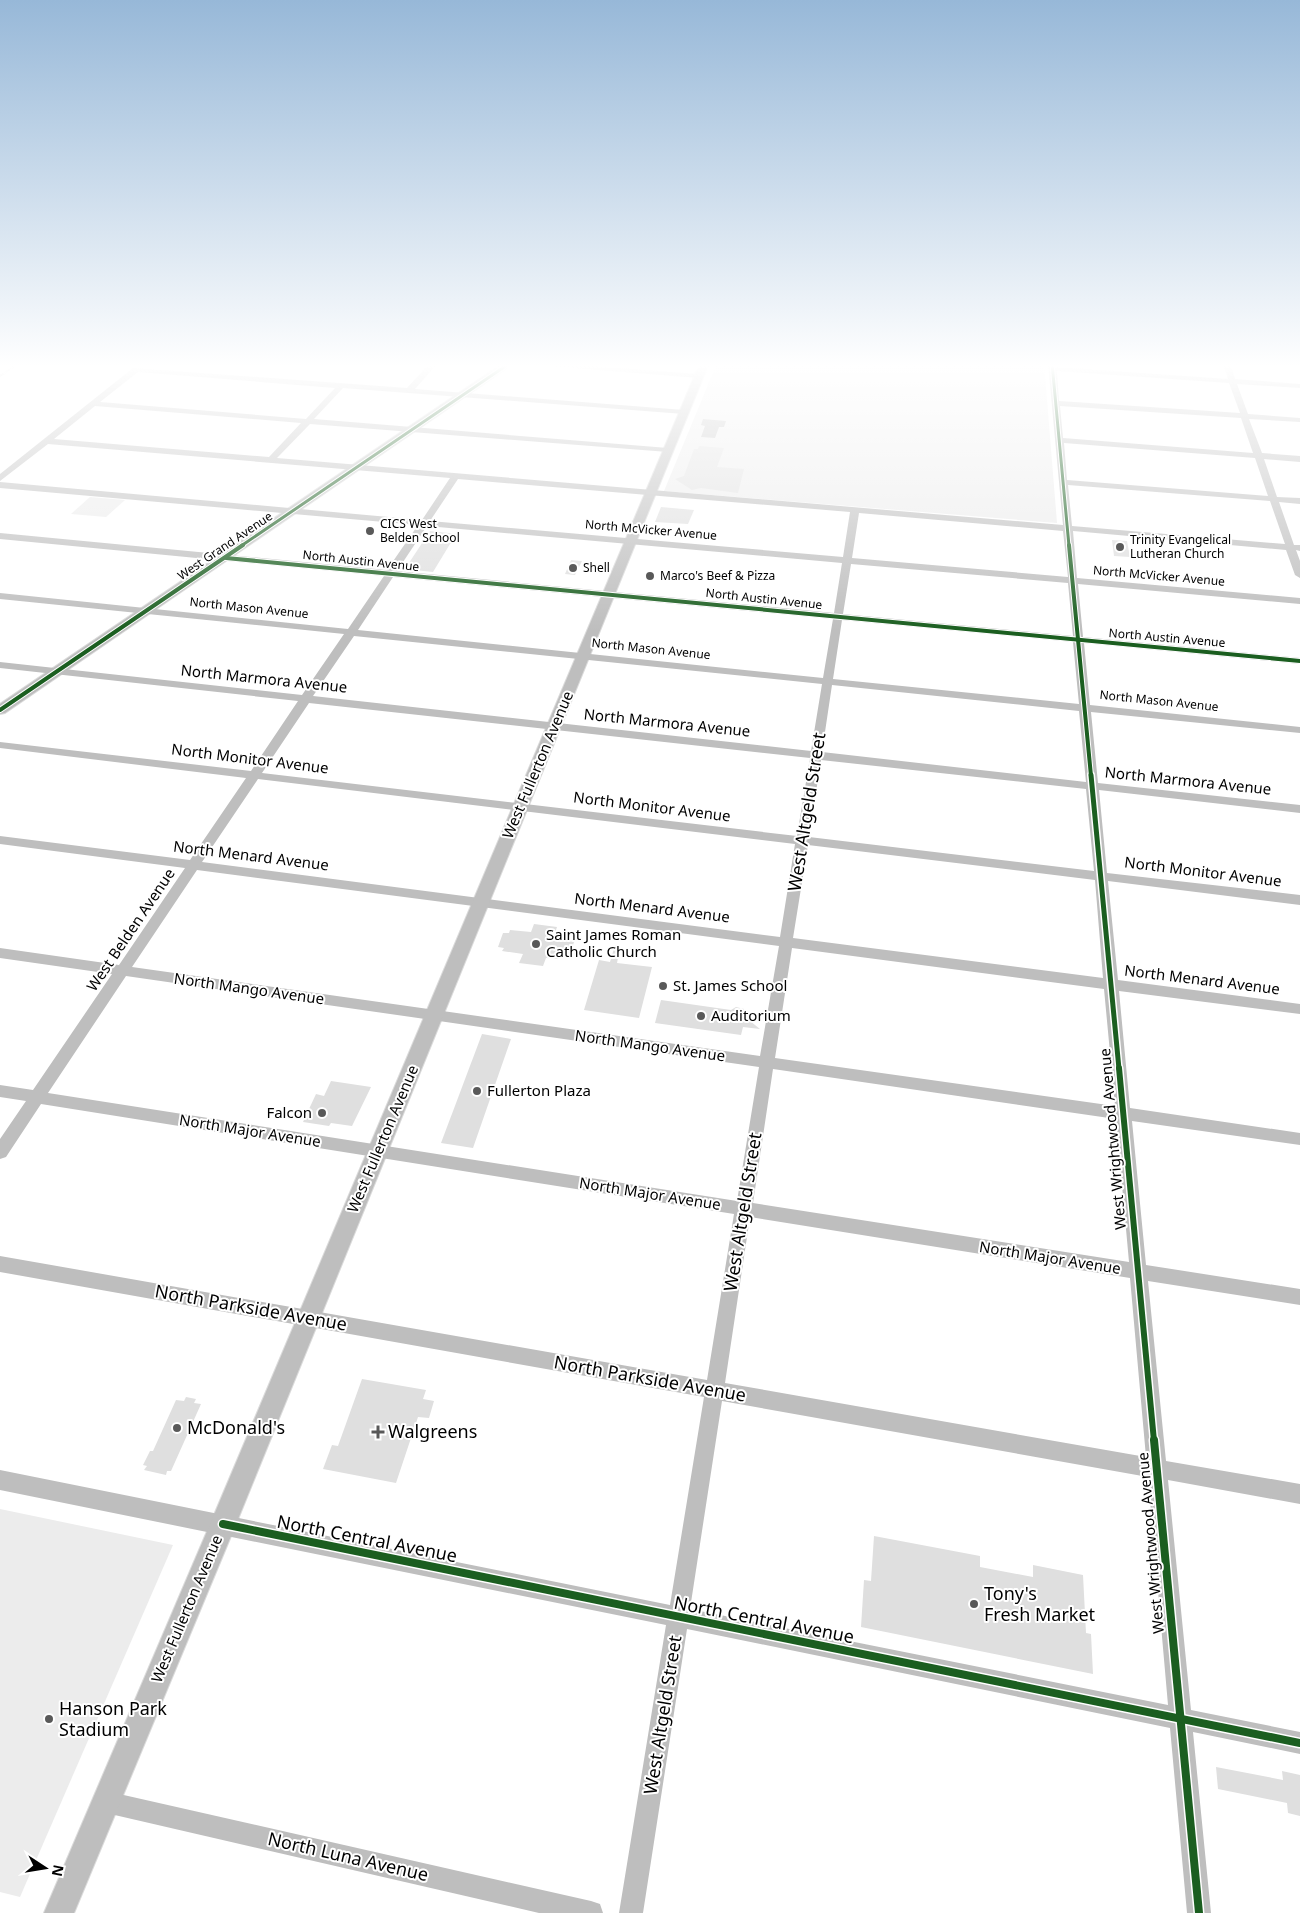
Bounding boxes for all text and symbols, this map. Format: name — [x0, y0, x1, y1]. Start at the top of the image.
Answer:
street label: West Grand Avenue — [174, 507, 276, 584]
place label: CICS West Belden School — [380, 515, 460, 546]
street label: North McVicker Avenue — [584, 515, 718, 544]
marker: CICS West Belden School — [364, 525, 376, 537]
place label: Trinity Evangelical Lutheran Church — [1130, 531, 1231, 562]
marker: Trinity Evangelical Lutheran Church — [1114, 541, 1126, 553]
street label: North Austin Avenue — [302, 546, 420, 575]
place label: Shell — [583, 559, 610, 576]
street label: North McVicker Avenue — [1092, 561, 1226, 590]
marker: Shell — [567, 562, 579, 574]
place label: Marco's Beef & Pizza — [660, 567, 775, 584]
marker: Marco's Beef & Pizza — [644, 570, 656, 582]
street label: North Austin Avenue — [705, 584, 823, 613]
street label: North Mason Avenue — [189, 593, 310, 622]
street label: North Austin Avenue — [1108, 624, 1226, 651]
street label: North Mason Avenue — [591, 634, 712, 663]
street label: North Marmora Avenue — [180, 659, 348, 697]
street label: North Mason Avenue — [1099, 686, 1220, 715]
street label: West Fullerton Avenue — [497, 688, 577, 841]
street label: North Marmora Avenue — [583, 703, 751, 741]
street label: West Altgeld Street — [782, 730, 831, 893]
street label: North Monitor Avenue — [170, 738, 330, 778]
street label: North Marmora Avenue — [1104, 761, 1272, 799]
street label: North Monitor Avenue — [572, 786, 732, 826]
street label: North Menard Avenue — [172, 836, 330, 874]
street label: North Monitor Avenue — [1123, 851, 1283, 891]
street label: West Belden Avenue — [82, 864, 179, 995]
street label: North Menard Avenue — [573, 888, 731, 926]
place label: Saint James Roman Catholic Church — [546, 924, 681, 961]
marker: Saint James Roman Catholic Church — [530, 938, 542, 950]
street label: North Menard Avenue — [1123, 960, 1281, 998]
street label: North Mango Avenue — [173, 968, 326, 1008]
place label: St. James School — [673, 975, 787, 995]
marker: St. James School — [657, 980, 669, 992]
place label: Auditorium — [711, 1005, 791, 1025]
marker: Auditorium — [695, 1010, 707, 1022]
street label: North Mango Avenue — [574, 1025, 727, 1065]
street label: West Wrightwood Avenue — [1094, 1047, 1130, 1231]
street label: West Fullerton Avenue — [342, 1062, 422, 1215]
place label: Fullerton Plaza — [487, 1080, 591, 1100]
marker: Fullerton Plaza — [471, 1085, 483, 1097]
place label: Falcon — [266, 1102, 312, 1122]
marker: Falcon — [316, 1107, 328, 1119]
street label: North Major Avenue — [178, 1109, 322, 1151]
street label: West Altgeld Street — [718, 1130, 767, 1293]
street label: North Major Avenue — [578, 1172, 722, 1214]
street label: North Major Avenue — [978, 1236, 1122, 1278]
street label: North Parkside Avenue — [153, 1278, 349, 1336]
street label: North Parkside Avenue — [552, 1349, 748, 1407]
place label: McDonald's — [187, 1415, 285, 1439]
place label: Walgreens — [388, 1419, 477, 1443]
marker: McDonald's — [171, 1422, 183, 1434]
marker: Walgreens — [372, 1426, 384, 1438]
street label: West Wrightwood Avenue — [1132, 1451, 1168, 1635]
street label: North Central Avenue — [275, 1509, 459, 1567]
street label: West Fullerton Avenue — [146, 1532, 226, 1685]
place label: Tony's Fresh Market — [984, 1581, 1096, 1626]
street label: North Central Avenue — [672, 1590, 856, 1648]
marker: Tony's Fresh Market — [968, 1598, 980, 1610]
street label: West Altgeld Street — [638, 1633, 687, 1796]
place label: Hanson Park Stadium — [59, 1696, 167, 1741]
marker: Hanson Park Stadium — [43, 1713, 55, 1725]
street label: North Luna Avenue — [266, 1826, 431, 1886]
north arrow — [20, 1843, 70, 1893]
text: N — [48, 1863, 69, 1878]

